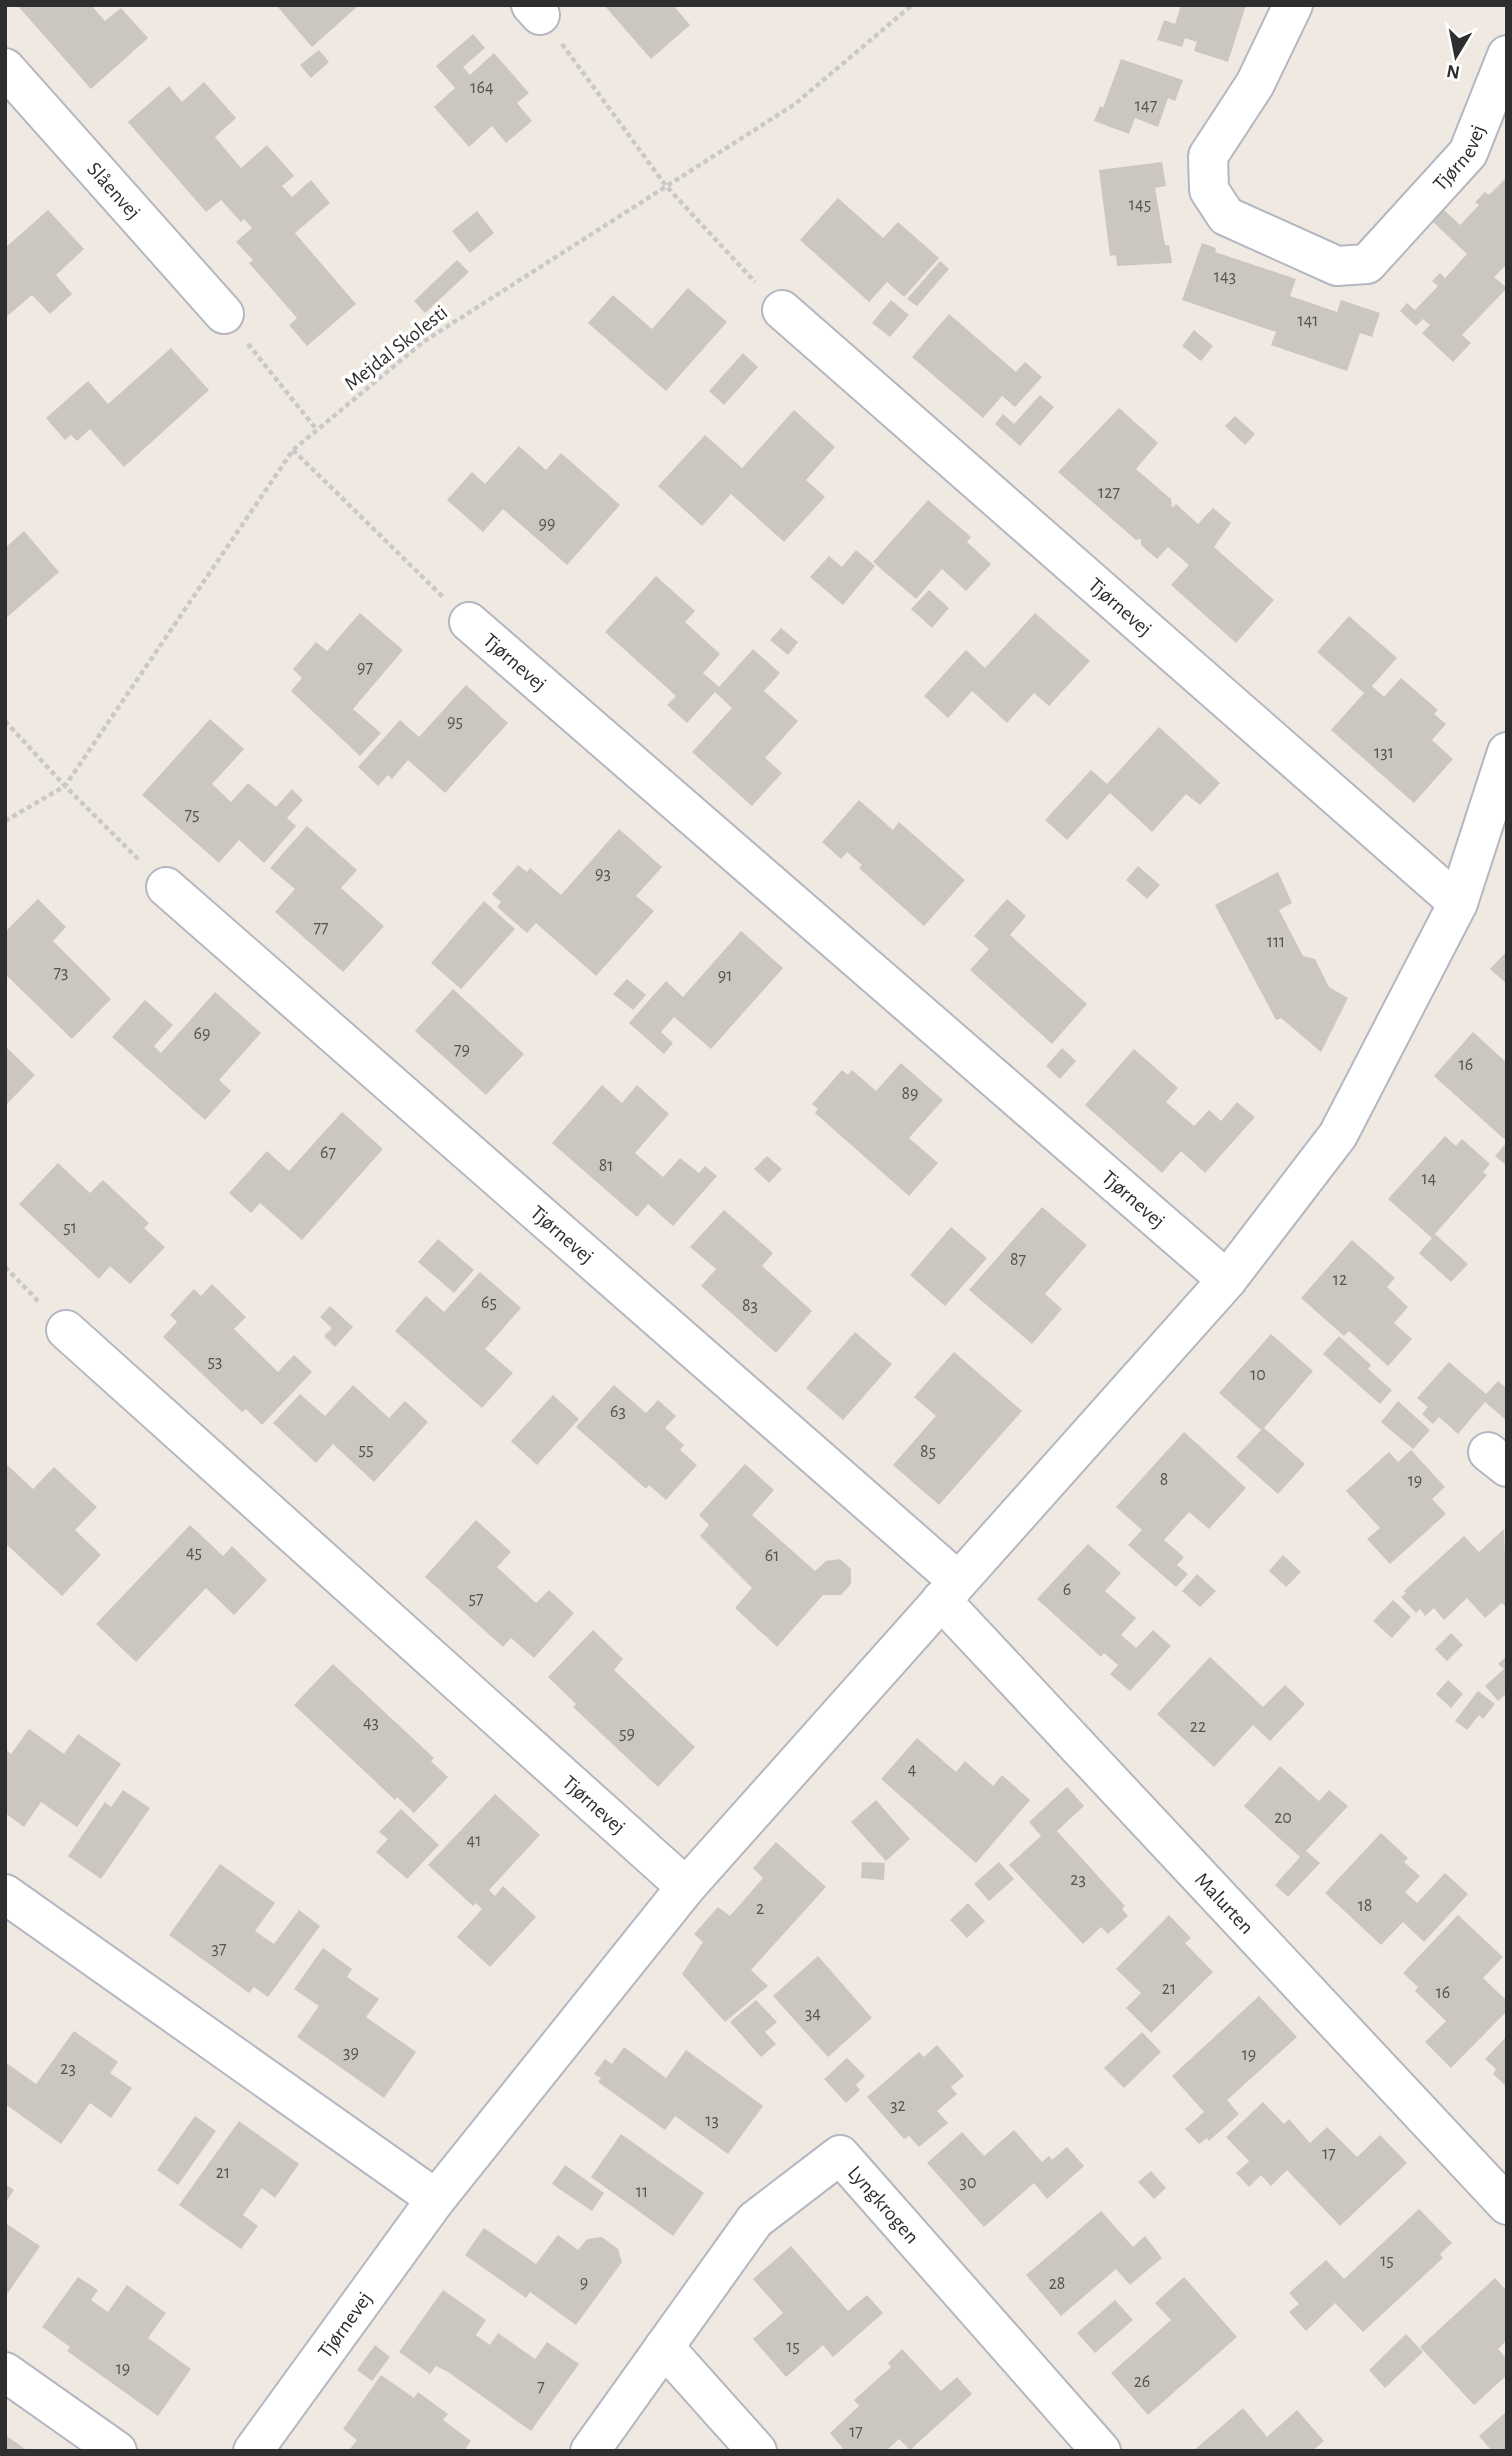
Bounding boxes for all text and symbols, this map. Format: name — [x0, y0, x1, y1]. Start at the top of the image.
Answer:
north arrow — [1421, 21, 1491, 91]
text: N — [1445, 61, 1461, 82]
house number: 164 — [470, 79, 494, 97]
house number: 147 — [1135, 97, 1157, 115]
street label: Tjørnevej — [1429, 122, 1489, 195]
street label: Slåenvej — [83, 158, 145, 223]
house number: 145 — [1129, 196, 1151, 214]
house number: 143 — [1214, 268, 1236, 286]
street label: Mejdal Skolesti — [341, 301, 451, 395]
house number: 141 — [1297, 312, 1319, 330]
house number: 127 — [1098, 484, 1120, 502]
house number: 99 — [539, 515, 555, 533]
street label: Tjørnevej — [1085, 574, 1156, 640]
street label: Tjørnevej — [479, 629, 551, 695]
house number: 97 — [357, 659, 373, 677]
house number: 95 — [447, 713, 463, 731]
house number: 131 — [1374, 744, 1394, 762]
house number: 75 — [184, 806, 200, 824]
house number: 93 — [595, 865, 611, 883]
house number: 77 — [313, 919, 329, 937]
house number: 111 — [1267, 933, 1285, 951]
house number: 73 — [54, 964, 68, 982]
house number: 91 — [718, 967, 732, 985]
house number: 69 — [194, 1025, 210, 1043]
house number: 79 — [454, 1041, 470, 1059]
house number: 16 — [1459, 1056, 1473, 1074]
house number: 89 — [902, 1085, 919, 1103]
house number: 67 — [320, 1144, 336, 1162]
house number: 81 — [599, 1157, 613, 1175]
street label: Tjørnevej — [1098, 1166, 1169, 1232]
house number: 14 — [1422, 1170, 1437, 1188]
street label: Tjørnevej — [527, 1201, 598, 1267]
house number: 51 — [63, 1219, 77, 1237]
house number: 87 — [1010, 1251, 1026, 1269]
house number: 12 — [1333, 1271, 1347, 1289]
house number: 65 — [481, 1294, 497, 1312]
house number: 83 — [742, 1297, 758, 1315]
house number: 53 — [208, 1353, 222, 1371]
house number: 10 — [1250, 1366, 1266, 1384]
house number: 63 — [610, 1403, 626, 1421]
house number: 55 — [358, 1441, 374, 1459]
house number: 85 — [920, 1443, 936, 1461]
house number: 8 — [1160, 1471, 1168, 1489]
house number: 19 — [1408, 1472, 1422, 1490]
house number: 45 — [186, 1544, 202, 1562]
house number: 61 — [765, 1547, 779, 1565]
house number: 6 — [1063, 1581, 1071, 1599]
house number: 57 — [468, 1590, 484, 1608]
house number: 43 — [363, 1714, 379, 1732]
house number: 22 — [1190, 1718, 1206, 1736]
house number: 59 — [619, 1725, 635, 1743]
house number: 4 — [908, 1761, 917, 1779]
street label: Tjørnevej — [559, 1771, 630, 1838]
house number: 20 — [1274, 1809, 1292, 1827]
house number: 41 — [467, 1832, 481, 1850]
street label: Malurten — [1191, 1868, 1258, 1938]
house number: 23 — [1070, 1871, 1086, 1889]
house number: 18 — [1358, 1897, 1372, 1915]
house number: 2 — [756, 1900, 764, 1918]
house number: 37 — [212, 1940, 226, 1958]
house number: 21 — [1162, 1980, 1176, 1998]
house number: 16 — [1436, 1984, 1450, 2002]
house number: 34 — [805, 2005, 821, 2023]
house number: 39 — [343, 2044, 359, 2062]
house number: 19 — [1242, 2046, 1256, 2064]
house number: 23 — [60, 2060, 76, 2078]
house number: 32 — [890, 2097, 906, 2115]
house number: 13 — [705, 2112, 719, 2130]
house number: 17 — [1322, 2145, 1336, 2163]
street label: Lyngkrogen — [844, 2162, 923, 2247]
house number: 21 — [216, 2164, 230, 2182]
house number: 30 — [960, 2174, 976, 2192]
house number: 11 — [636, 2183, 648, 2201]
house number: 15 — [1380, 2252, 1394, 2270]
house number: 9 — [580, 2274, 588, 2292]
house number: 28 — [1049, 2275, 1065, 2293]
street label: Tjørnevej — [314, 2288, 376, 2362]
house number: 15 — [786, 2338, 800, 2356]
house number: 19 — [116, 2360, 130, 2378]
house number: 26 — [1134, 2373, 1150, 2391]
house number: 7 — [537, 2378, 545, 2396]
house number: 17 — [849, 2423, 863, 2441]

